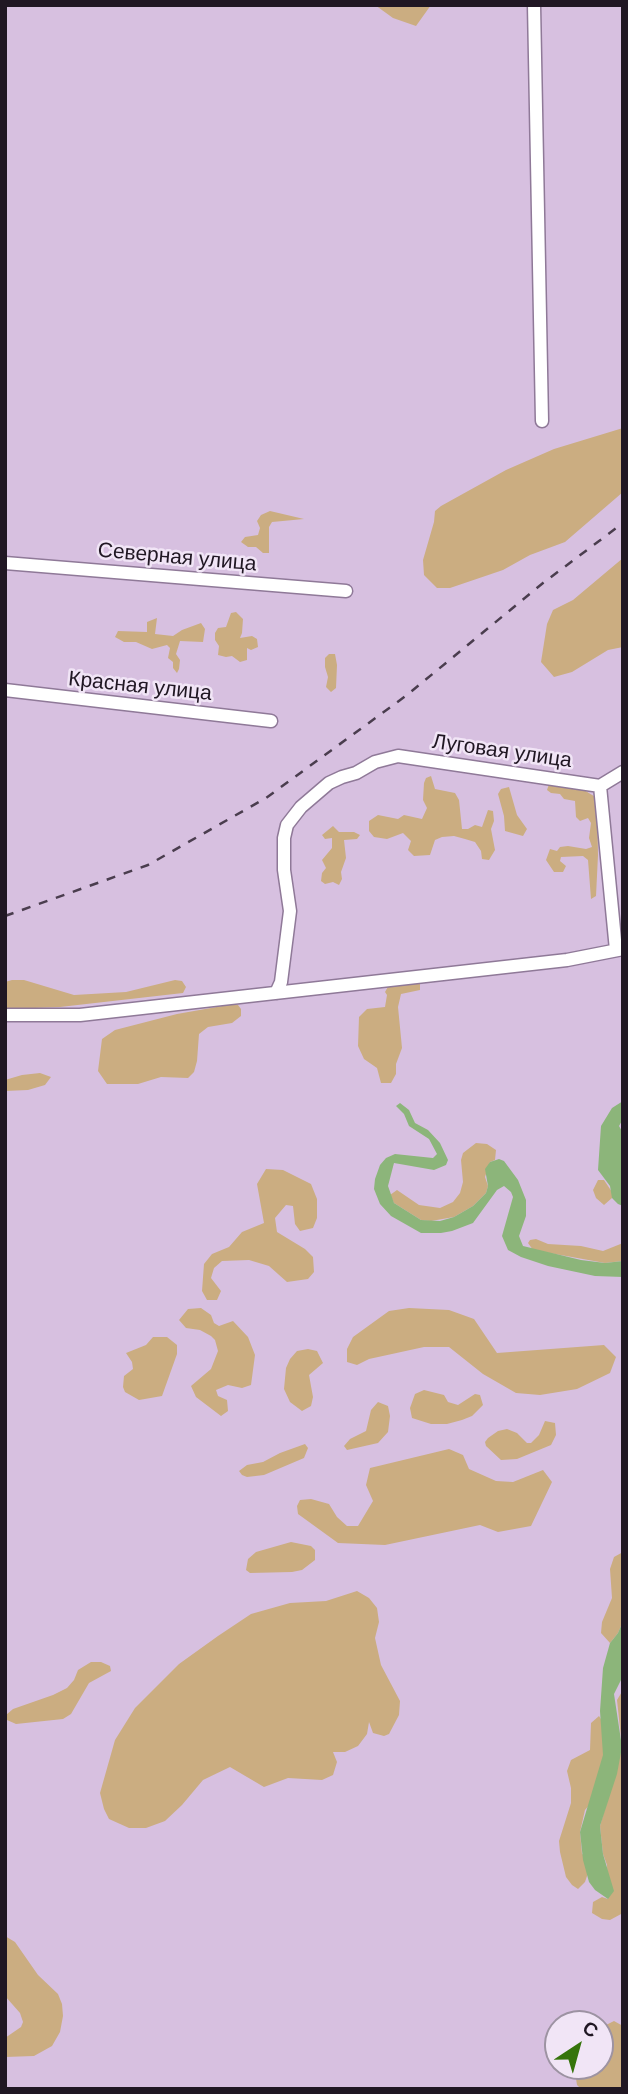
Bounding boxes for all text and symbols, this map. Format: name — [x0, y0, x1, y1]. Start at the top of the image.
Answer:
street label: Северная улица — [97, 539, 257, 577]
street label: Красная улица — [67, 667, 213, 707]
street label: Луговая улица — [431, 730, 573, 774]
north arrow — [544, 2010, 614, 2080]
text: С — [578, 2015, 603, 2043]

